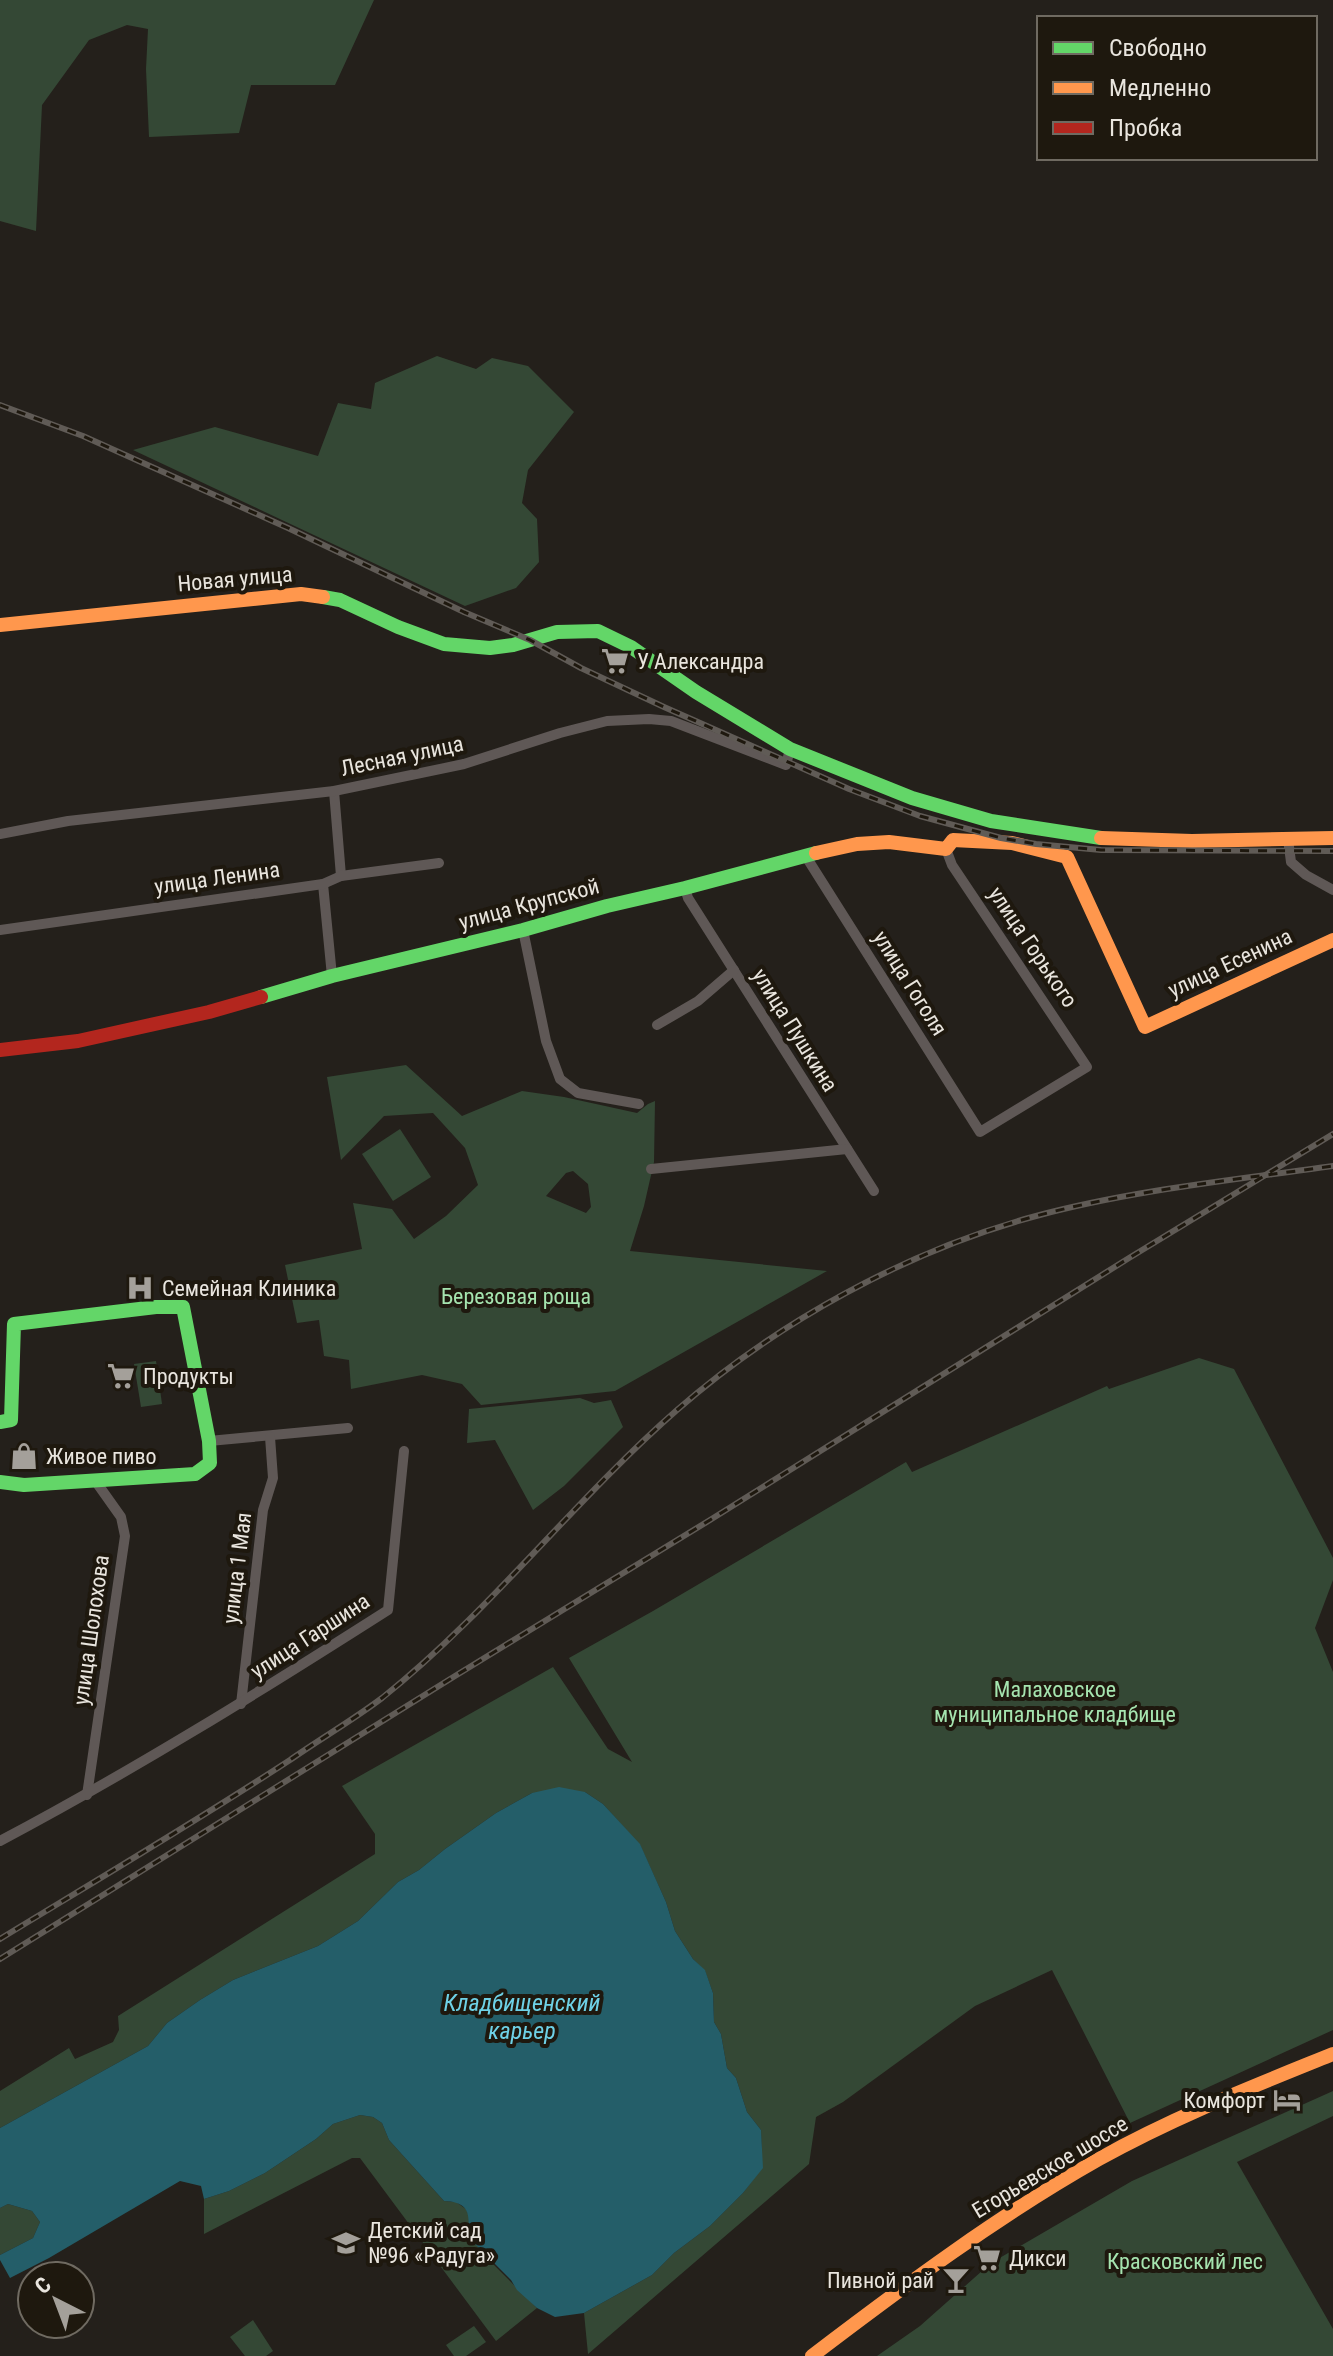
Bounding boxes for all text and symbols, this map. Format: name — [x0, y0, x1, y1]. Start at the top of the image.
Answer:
legend — [1037, 16, 1317, 160]
text: Свободно — [1109, 34, 1207, 62]
text: Медленно — [1109, 74, 1211, 102]
text: Пробка — [1109, 114, 1182, 142]
street label: Новая улица — [177, 562, 293, 596]
supermarket icon: У Александра — [600, 646, 630, 676]
place label: У Александра — [637, 649, 764, 674]
street label: Лесная улица — [338, 731, 466, 781]
street label: улица Ленина — [153, 857, 281, 899]
street label: улица Крупской — [456, 873, 602, 935]
street label: улица Горького — [984, 882, 1082, 1012]
street label: улица Есенина — [1164, 923, 1296, 1003]
street label: улица Гоголя — [868, 926, 952, 1040]
street label: улица Пушкина — [747, 964, 843, 1096]
hospital icon: Семейная Клиника — [125, 1273, 155, 1303]
place label: Семейная Клиника — [162, 1276, 336, 1301]
park label: Березовая роща — [441, 1284, 591, 1309]
supermarket icon: Продукты — [106, 1361, 136, 1391]
place label: Продукты — [143, 1364, 234, 1389]
shop icon: Живое пиво — [9, 1441, 39, 1471]
place label: Живое пиво — [46, 1444, 157, 1469]
street label: улица 1 Мая — [218, 1511, 256, 1625]
street label: улица Шолохова — [68, 1553, 114, 1707]
street label: улица Гаршина — [246, 1588, 374, 1684]
park label: Малаховское муниципальное кладбище — [934, 1677, 1176, 1727]
water label: Кладбищенский карьер — [444, 1989, 601, 2045]
hotel icon: Комфорт — [1272, 2085, 1302, 2115]
place label: Комфорт — [1183, 2088, 1265, 2113]
street label: Егорьевское шоссе — [968, 2111, 1132, 2223]
place label: Детский сад №96 «Радуга» — [368, 2218, 495, 2268]
school or university icon: Детский сад №96 «Радуга» — [331, 2228, 361, 2258]
supermarket icon: Дикси — [972, 2243, 1002, 2273]
place label: Дикси — [1009, 2246, 1067, 2271]
park label: Красковский лес — [1107, 2249, 1263, 2274]
north arrow — [16, 2260, 96, 2340]
bar icon: Пивной рай — [941, 2265, 971, 2295]
place label: Пивной рай — [827, 2268, 934, 2293]
text: С — [30, 2272, 56, 2299]

